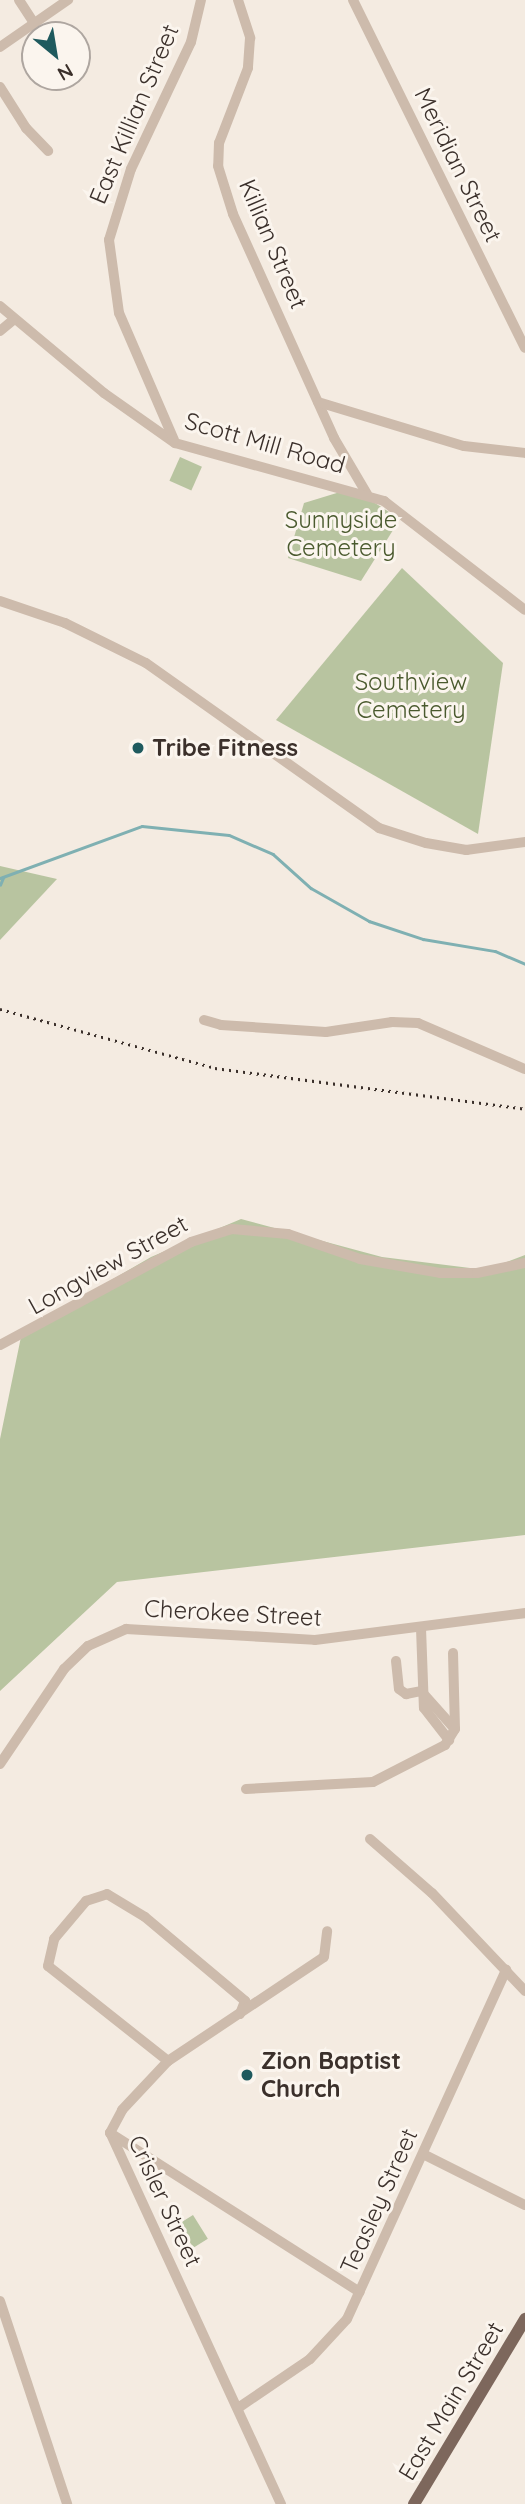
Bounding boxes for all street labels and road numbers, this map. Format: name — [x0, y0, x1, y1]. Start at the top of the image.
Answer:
street label: East Killian Street — [83, 20, 185, 208]
street label: Meridian Street — [408, 83, 508, 247]
street label: Killian Street — [233, 175, 313, 313]
street label: Scott Mill Road — [182, 406, 348, 480]
street label: Longview Street — [23, 1209, 193, 1321]
street label: Cherokee Street — [144, 1594, 322, 1632]
street label: Teasley Street — [334, 2124, 424, 2278]
street label: Crisler Street — [122, 2131, 208, 2271]
street label: East Main Street — [392, 2317, 510, 2485]

